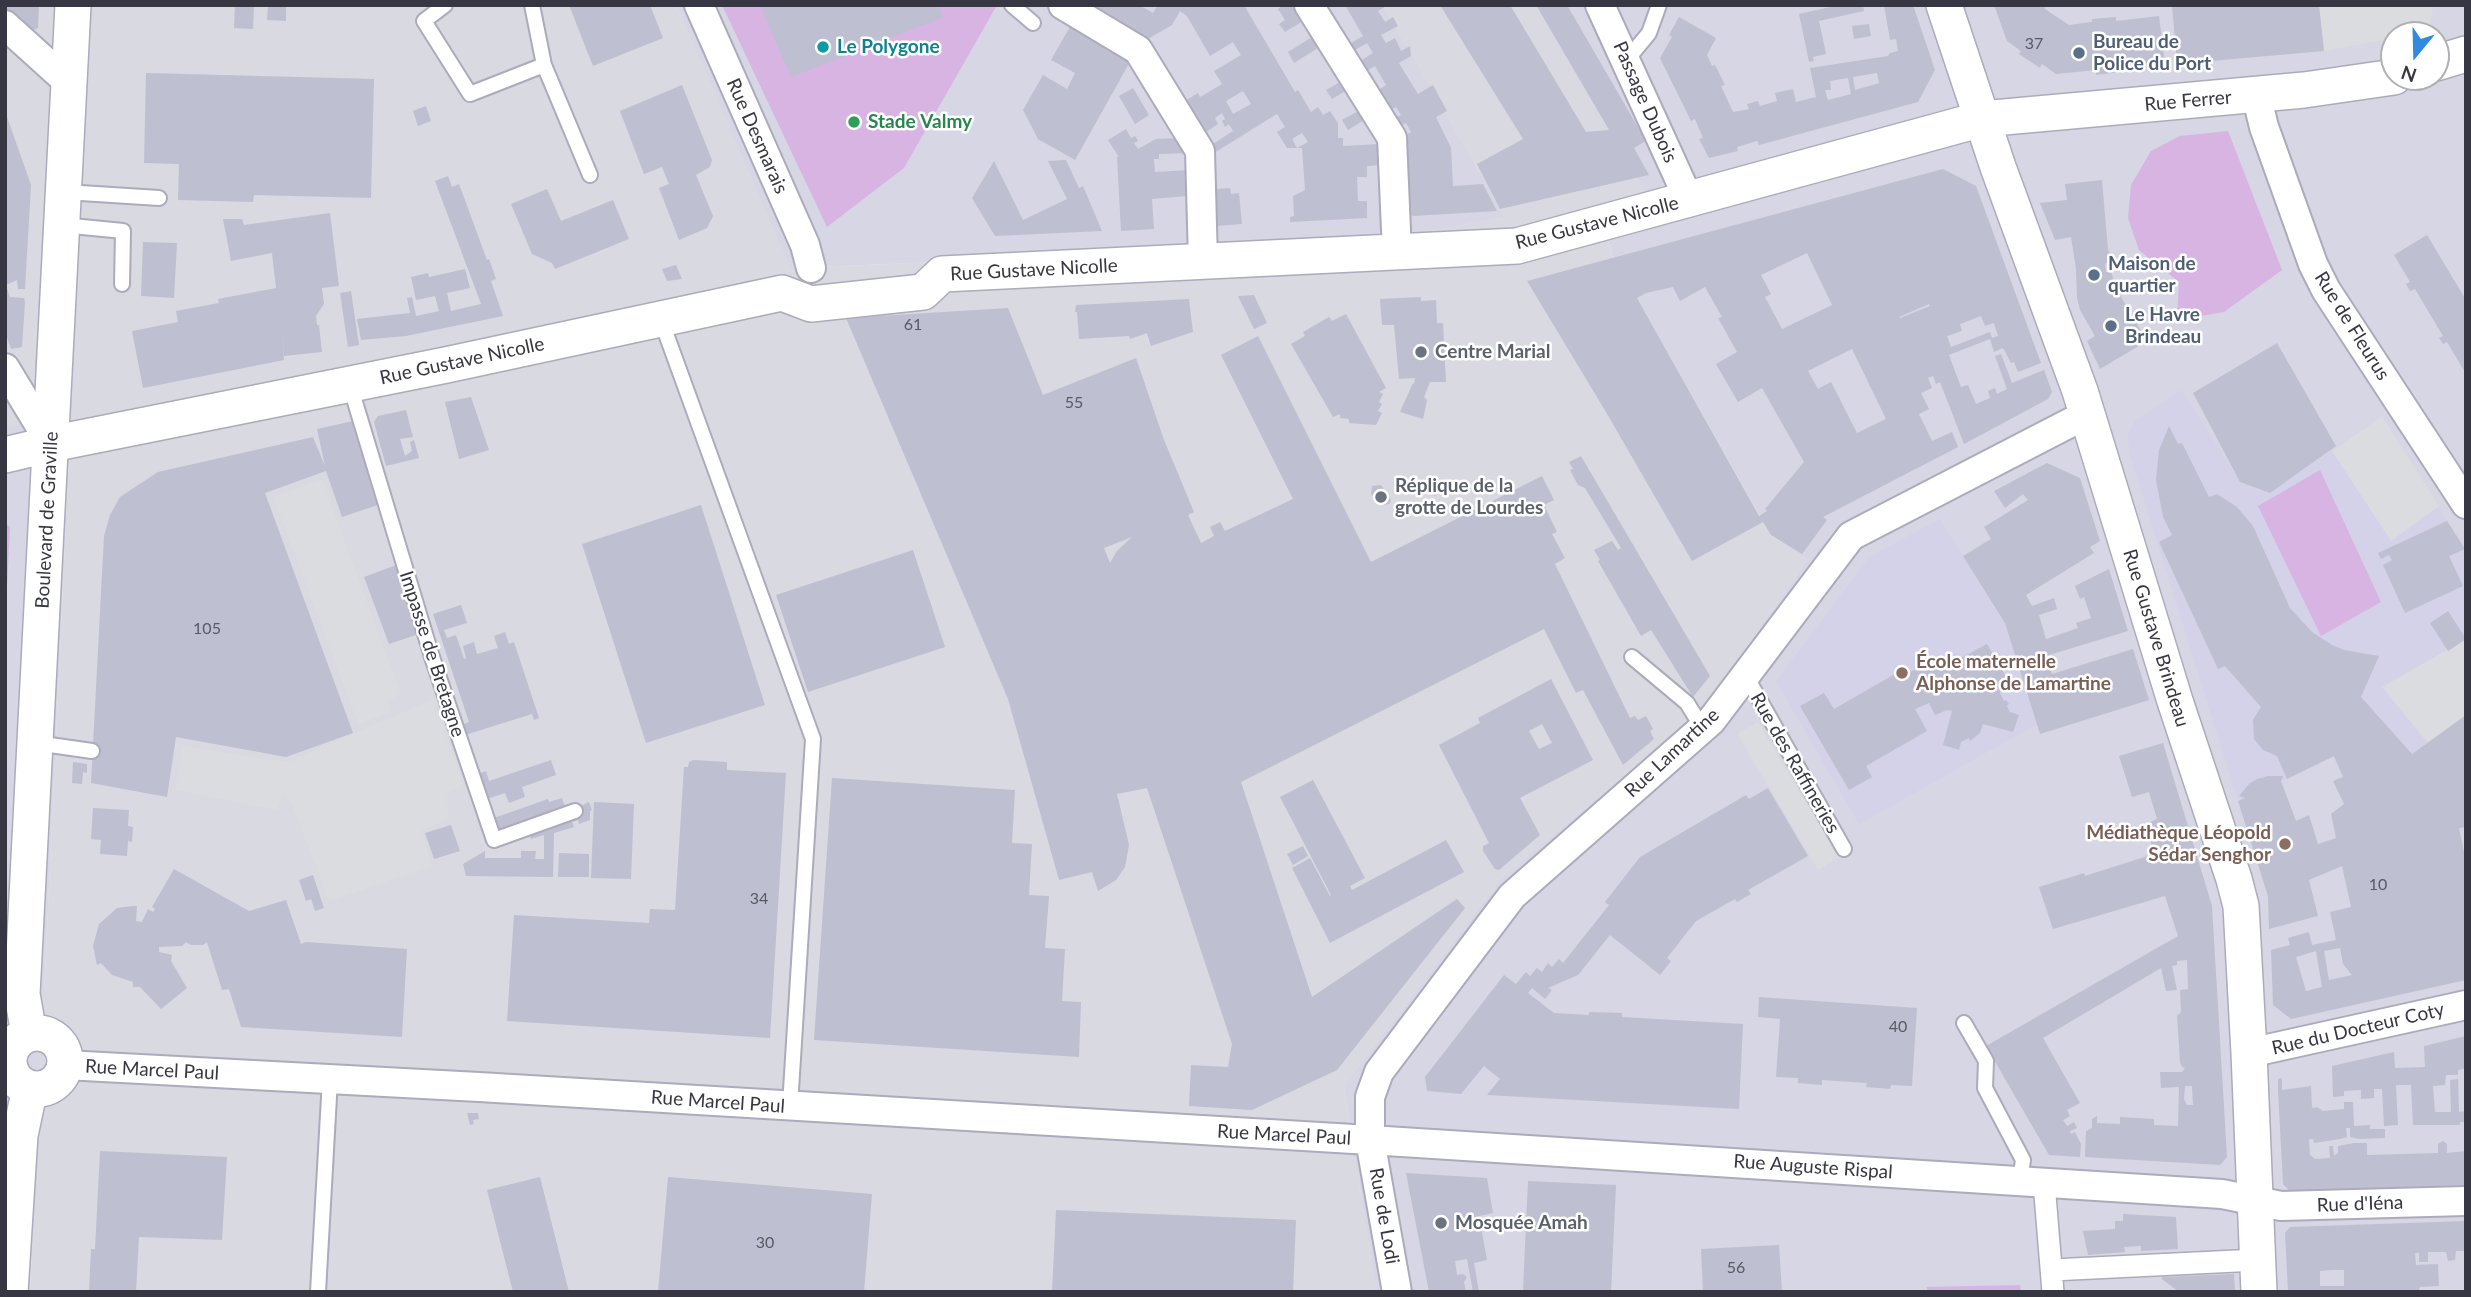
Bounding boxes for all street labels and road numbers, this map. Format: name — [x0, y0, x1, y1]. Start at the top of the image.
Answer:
street label: Passage Dubois — [1608, 38, 1682, 166]
street label: Rue Desmarais — [721, 75, 793, 197]
street label: Rue Ferrer — [2144, 86, 2232, 116]
street label: Rue Gustave Nicolle — [1513, 192, 1681, 254]
street label: Rue Gustave Nicolle — [950, 254, 1118, 286]
street label: Rue de Fleurus — [2309, 267, 2395, 385]
street label: Rue Gustave Nicolle — [378, 332, 546, 390]
street label: Boulevard de Graville — [31, 431, 63, 609]
street label: Rue Gustave Brindeau — [2118, 546, 2194, 730]
street label: Impasse de Bretagne — [394, 568, 470, 740]
street label: Rue des Raffineries — [1745, 688, 1845, 838]
street label: Rue Lamartine — [1620, 704, 1724, 802]
street label: Rue du Docteur Coty — [2270, 998, 2446, 1060]
street label: Rue Marcel Paul — [84, 1055, 220, 1085]
street label: Rue Marcel Paul — [650, 1086, 786, 1118]
street label: Rue Marcel Paul — [1216, 1120, 1352, 1150]
street label: Rue Auguste Rispal — [1733, 1150, 1893, 1184]
street label: Rue de Lodi — [1364, 1166, 1404, 1266]
street label: Rue d'Iéna — [2316, 1191, 2404, 1217]

